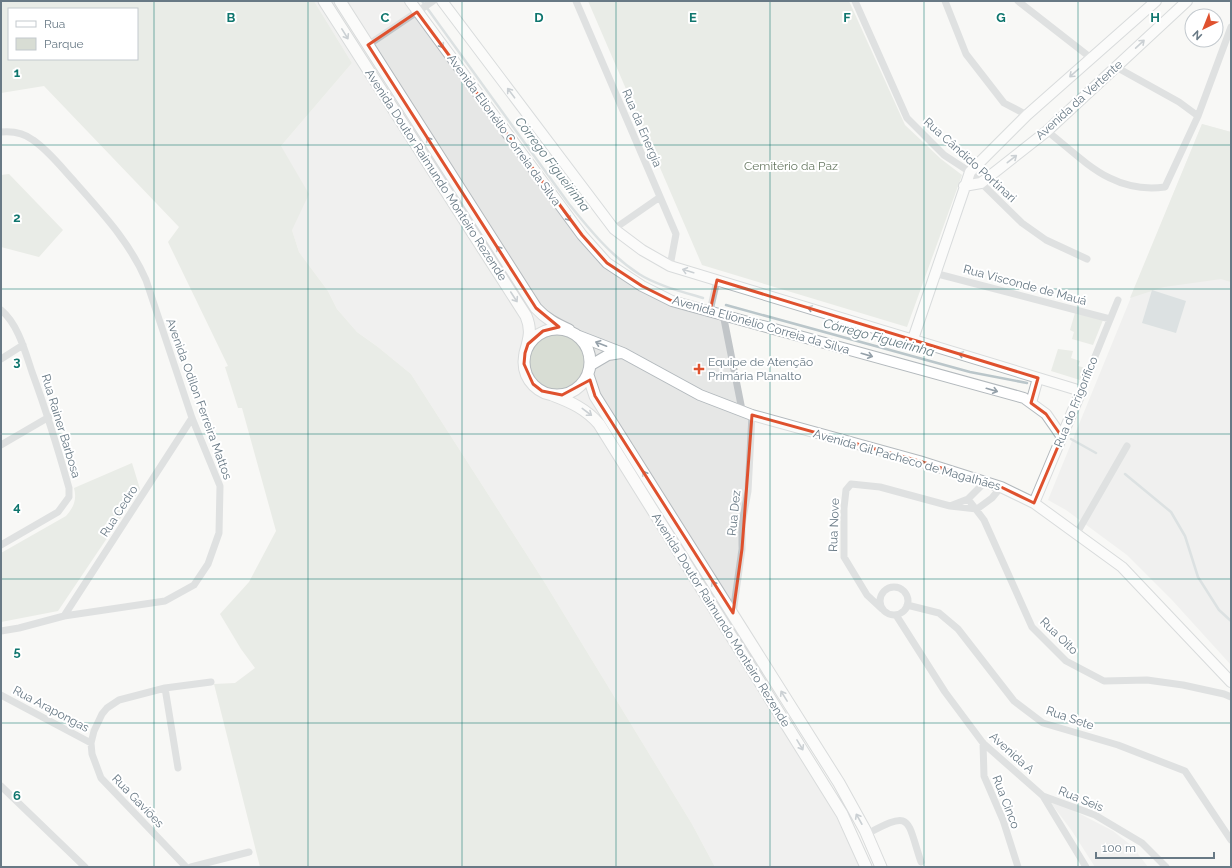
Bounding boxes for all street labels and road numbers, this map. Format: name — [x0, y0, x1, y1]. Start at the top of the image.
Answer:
street label: Avenida Elionélio Correia da Silva — [444, 52, 564, 208]
street label: Avenida da Vertente — [1033, 57, 1125, 143]
street label: Avenida Doutor Raimundo Monteiro Rezende — [362, 67, 510, 283]
street label: Rua da Energia — [619, 87, 665, 169]
street label: Rua Cândido Portinari — [921, 115, 1019, 205]
street label: Rua Visconde de Mauá — [962, 262, 1088, 308]
street label: Avenida Elionélio Correia da Silva — [671, 293, 851, 357]
street label: Avenida Odilon Ferreira Mattos — [163, 317, 235, 482]
street label: Rua do Frigorífico — [1051, 355, 1101, 449]
street label: Rua Rainer Barbosa — [39, 372, 83, 480]
street label: Avenida Gil Pacheco de Magalhães — [812, 426, 1002, 494]
street label: Rua Cedro — [97, 483, 141, 539]
street label: Rua Dez — [725, 489, 743, 537]
street label: Rua Nove — [826, 498, 842, 552]
street label: Avenida Doutor Raimundo Monteiro Rezende — [649, 511, 793, 729]
street label: Rua Oito — [1037, 615, 1081, 657]
street label: Rua Arapongas — [11, 683, 92, 735]
street label: Rua Sete — [1044, 703, 1096, 733]
street label: Avenida A — [987, 729, 1037, 777]
street label: Rua Gaviões — [109, 772, 167, 831]
street label: Rua Cinco — [989, 773, 1023, 831]
street label: Rua Seis — [1056, 784, 1106, 814]

